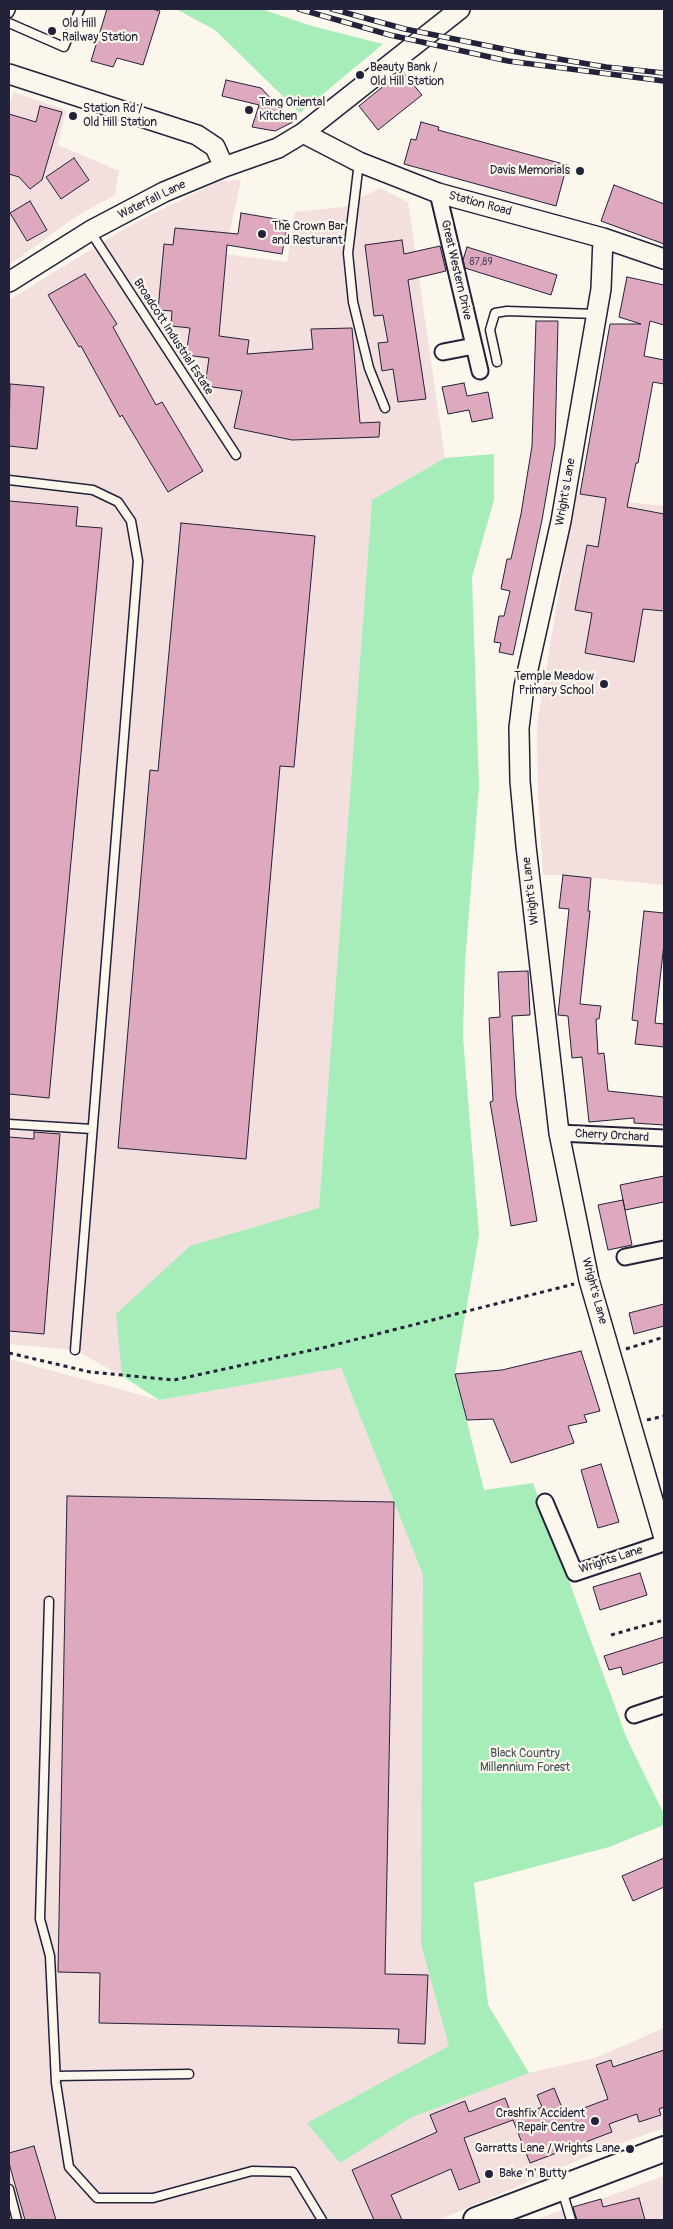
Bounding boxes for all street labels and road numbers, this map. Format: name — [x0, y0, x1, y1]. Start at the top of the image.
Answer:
street label: Waterfall Lane — [116, 177, 188, 223]
street label: Station Road — [447, 189, 513, 219]
street label: Great Western Drive — [437, 219, 475, 321]
street label: Broadcott Industrial Estate — [130, 276, 216, 398]
street label: Wright's Lane — [553, 457, 579, 527]
street label: Wright's Lane — [520, 856, 542, 926]
street label: Cherry Orchard — [574, 1127, 650, 1145]
street label: Wright's Lane — [578, 1256, 610, 1326]
street label: Wrights Lane — [577, 1543, 645, 1577]

